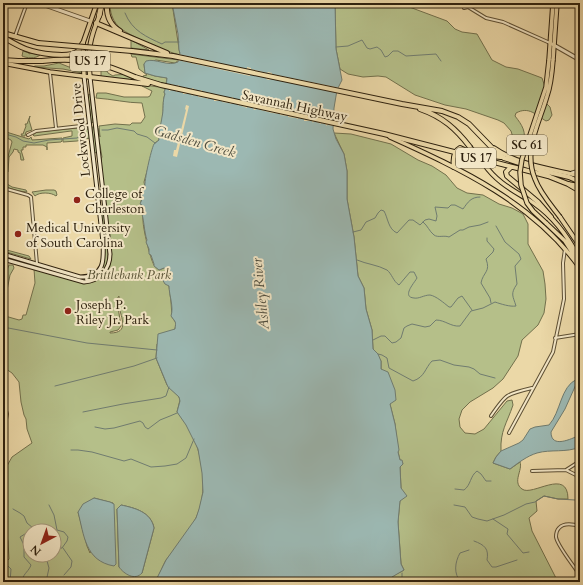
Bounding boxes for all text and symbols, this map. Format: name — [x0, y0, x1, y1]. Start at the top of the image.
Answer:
road number: US 17 — [70, 51, 110, 71]
street label: Lockwood Drive — [67, 82, 95, 178]
street label: Savannah Highway — [240, 86, 349, 126]
water label: Gadsden Creek — [152, 121, 238, 162]
road number: SC 61 — [507, 135, 547, 155]
road number: US 17 — [456, 148, 496, 168]
place label: College of Charleston — [85, 185, 145, 218]
marker: College of Charleston — [72, 195, 82, 205]
place label: Medical University of South Carolina — [26, 219, 131, 252]
marker: Medical University of South Carolina — [13, 229, 23, 239]
water label: Ashley River — [247, 257, 274, 332]
park label: Brittlebank Park — [87, 266, 172, 284]
place label: Joseph P. Riley Jr. Park — [74, 296, 149, 329]
marker: Joseph P. Riley Jr. Park — [63, 306, 73, 316]
north arrow — [22, 523, 62, 563]
text: N — [27, 541, 44, 559]

